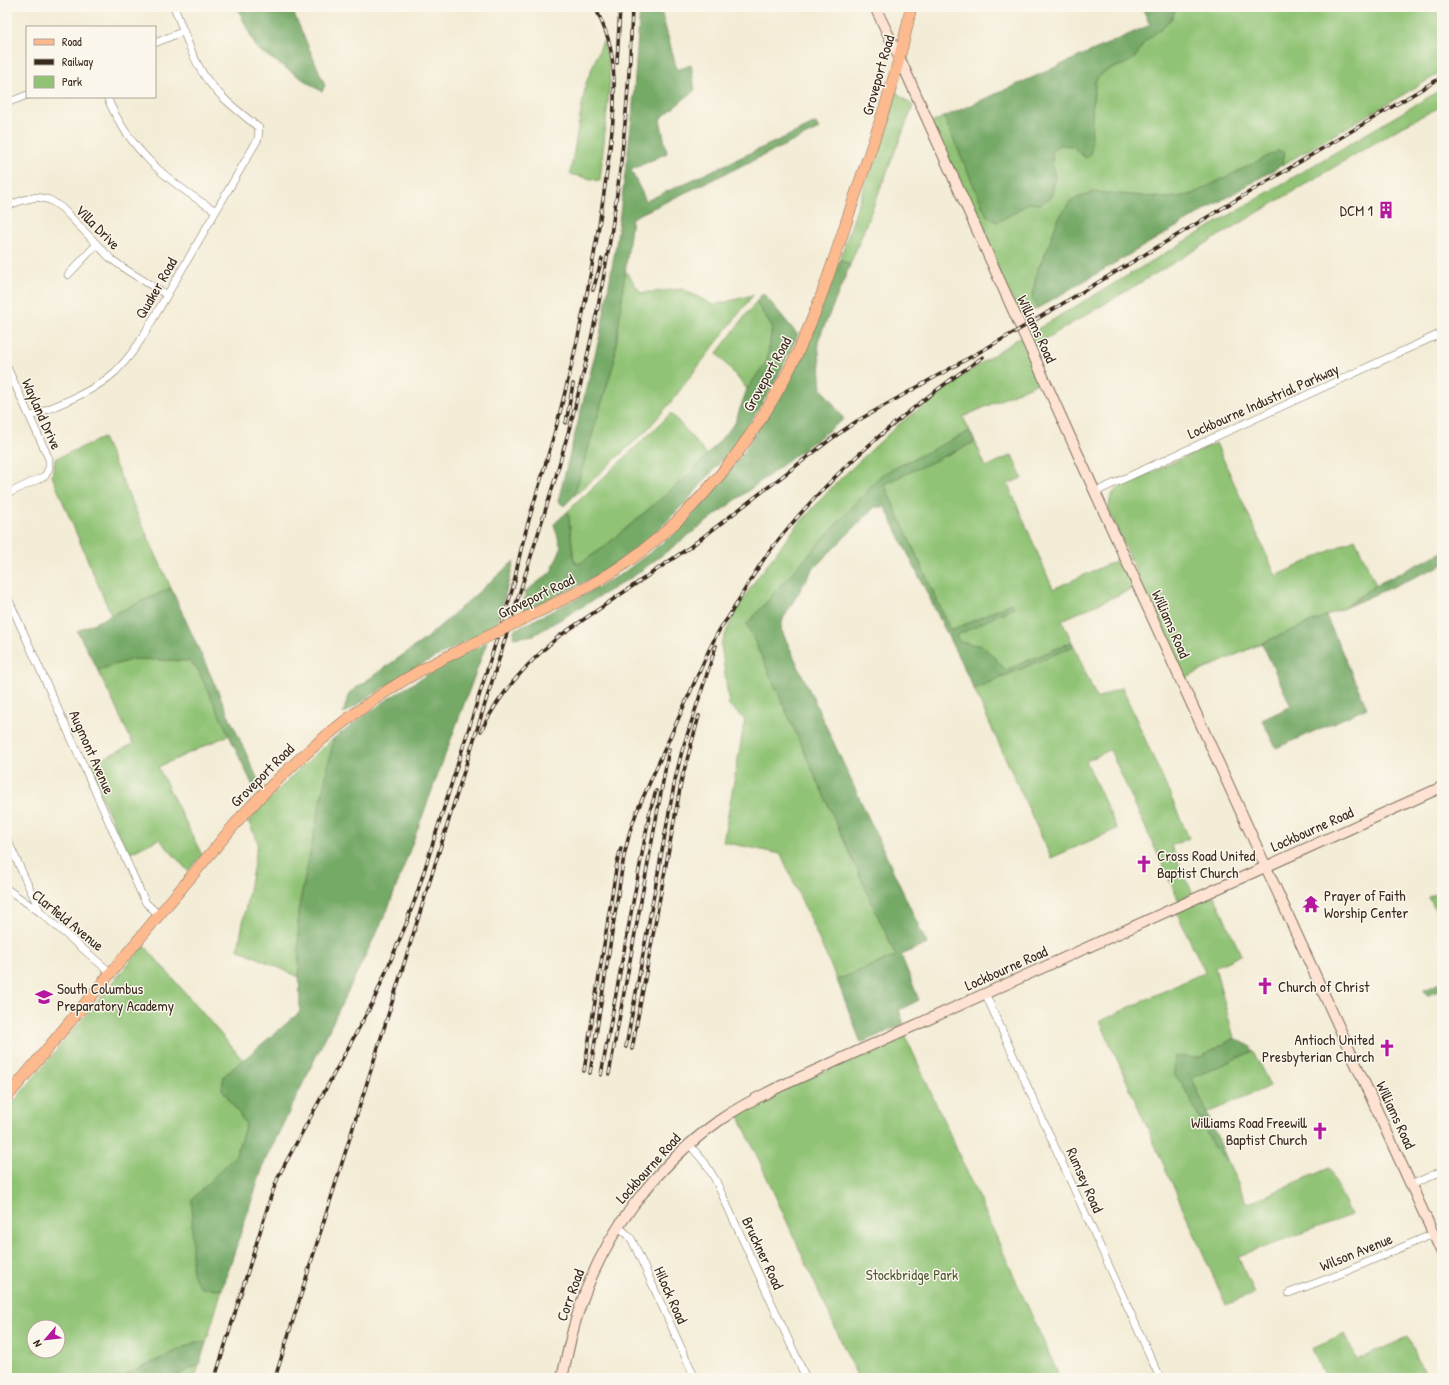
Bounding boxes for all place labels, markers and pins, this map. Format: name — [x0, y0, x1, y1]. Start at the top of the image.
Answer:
place label: DCM 1 — [1340, 200, 1373, 221]
building icon: DCM 1 — [1376, 200, 1396, 220]
place label: Cross Road United Baptist Church — [1157, 845, 1256, 883]
church icon: Cross Road United Baptist Church — [1134, 854, 1154, 874]
place label: Prayer of Faith Worship Center — [1324, 885, 1408, 923]
temple icon: Prayer of Faith Worship Center — [1301, 894, 1321, 914]
church icon: Church of Christ — [1255, 976, 1275, 996]
place label: Church of Christ — [1278, 976, 1370, 997]
place label: South Columbus Preparatory Academy — [57, 978, 174, 1016]
school or university icon: South Columbus Preparatory Academy — [34, 987, 54, 1007]
place label: Antioch United Presbyterian Church — [1262, 1029, 1374, 1067]
church icon: Antioch United Presbyterian Church — [1377, 1038, 1397, 1058]
place label: Williams Road Freewill Baptist Church — [1191, 1112, 1308, 1150]
church icon: Williams Road Freewill Baptist Church — [1310, 1121, 1330, 1141]

